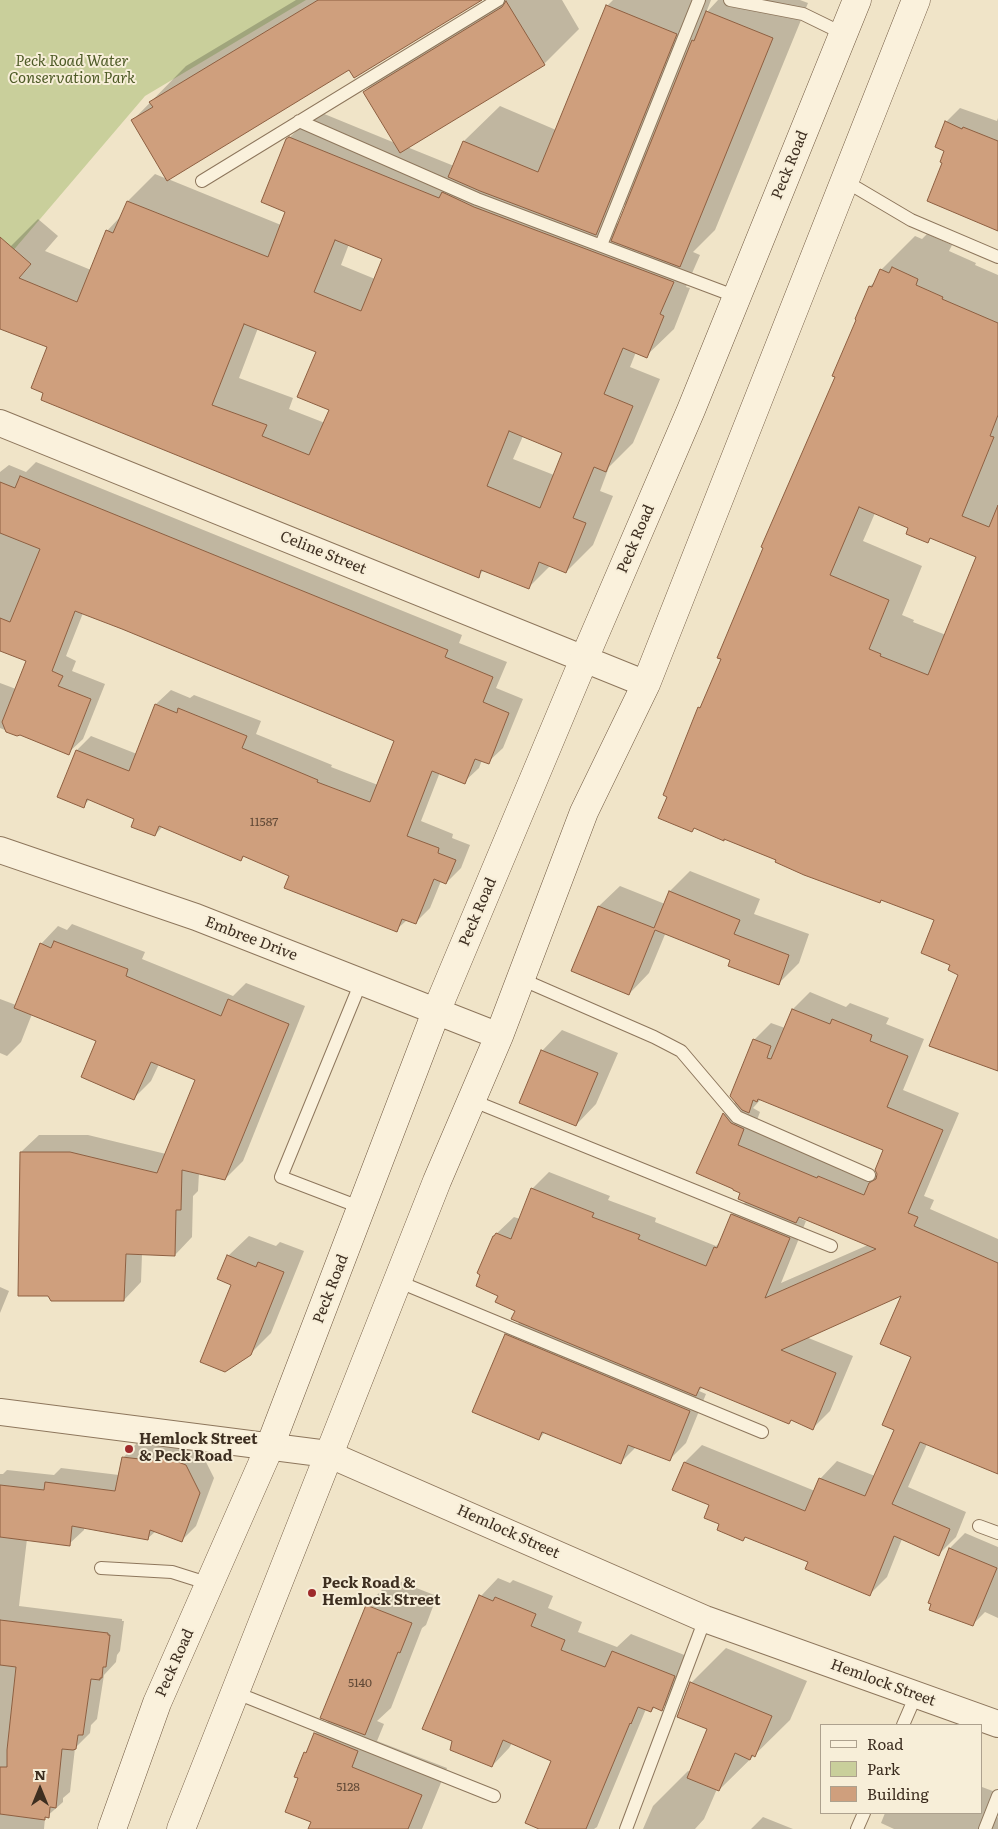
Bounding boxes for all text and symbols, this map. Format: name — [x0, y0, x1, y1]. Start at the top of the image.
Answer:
park label: Peck Road Water Conservation Park — [9, 53, 135, 88]
street label: Peck Road — [768, 128, 812, 202]
street label: Peck Road — [614, 502, 658, 576]
street label: Celine Street — [277, 527, 369, 579]
house number: 11587 — [250, 815, 278, 829]
street label: Peck Road — [456, 875, 500, 949]
street label: Embree Drive — [202, 913, 300, 965]
street label: Peck Road — [310, 1252, 352, 1326]
place label: Hemlock Street & Peck Road — [139, 1431, 258, 1466]
marker: Hemlock Street & Peck Road — [123, 1443, 135, 1455]
street label: Hemlock Street — [454, 1501, 562, 1563]
place label: Peck Road & Hemlock Street — [322, 1575, 441, 1610]
marker: Peck Road & Hemlock Street — [306, 1587, 318, 1599]
street label: Peck Road — [152, 1626, 198, 1700]
street label: Hemlock Street — [828, 1656, 938, 1710]
house number: 5140 — [348, 1676, 372, 1690]
legend — [820, 1724, 983, 1814]
text: Road — [867, 1732, 903, 1755]
text: Park — [867, 1757, 900, 1780]
north arrow — [15, 1764, 65, 1814]
text: N — [34, 1764, 46, 1784]
house number: 5128 — [336, 1780, 360, 1794]
text: Building — [867, 1782, 929, 1805]

